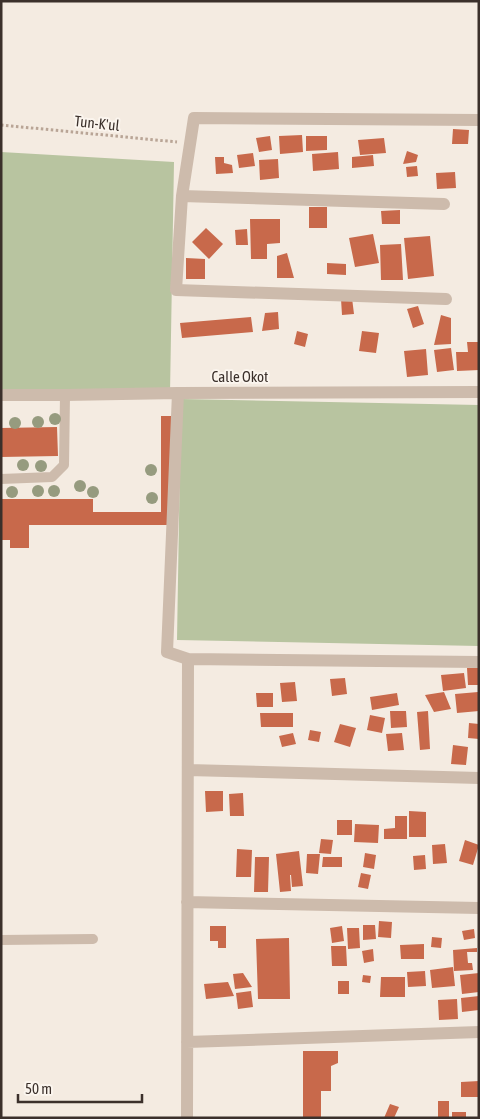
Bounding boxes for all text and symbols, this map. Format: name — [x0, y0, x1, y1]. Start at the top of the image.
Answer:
street label: Tun-K'ul — [74, 112, 120, 134]
street label: Calle Okot — [212, 368, 268, 385]
scale bar — [18, 1072, 141, 1104]
text: 50 m — [25, 1080, 52, 1097]

